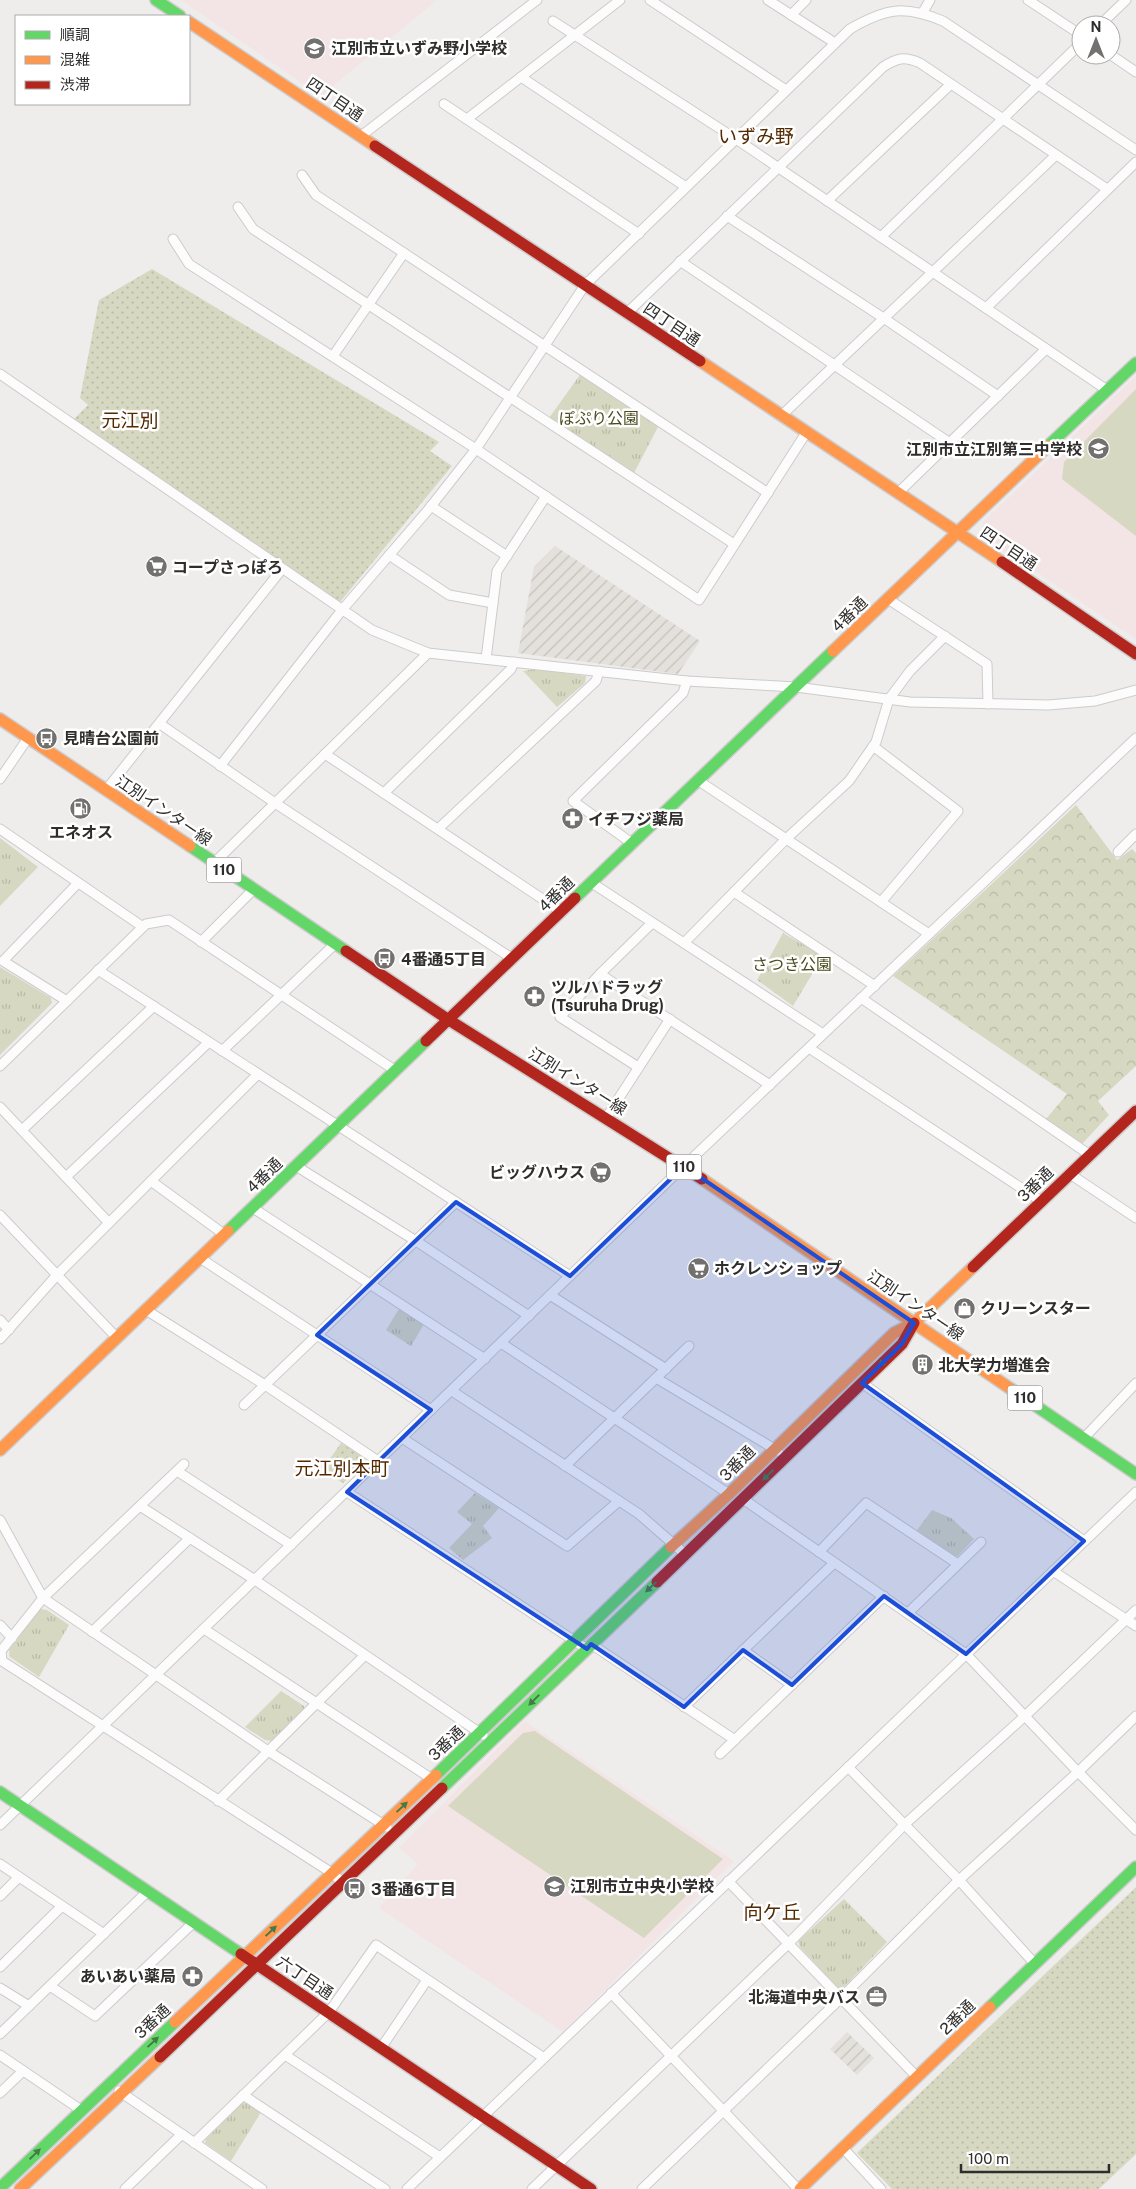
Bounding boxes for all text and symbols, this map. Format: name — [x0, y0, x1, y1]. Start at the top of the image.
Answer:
legend — [15, 15, 190, 105]
north arrow — [1071, 15, 1121, 65]
text: N — [1091, 19, 1101, 35]
text: 順調 — [60, 26, 90, 43]
school or university icon: 江別市立いずみ野小学校 — [303, 36, 327, 60]
place label: 江別市立いずみ野小学校 — [331, 39, 507, 58]
text: 混雑 — [60, 51, 90, 68]
street label: 四丁目通 — [303, 74, 367, 125]
text: 渋滞 — [60, 76, 90, 93]
district label: いずみ野 — [718, 125, 794, 147]
street label: 四丁目通 — [640, 299, 704, 350]
district label: 元江別 — [101, 409, 159, 431]
park label: ぽぷり公園 — [559, 409, 639, 428]
school or university icon: 江別市立江別第三中学校 — [1086, 437, 1110, 461]
place label: 江別市立江別第三中学校 — [906, 440, 1082, 459]
street label: 四丁目通 — [977, 523, 1041, 574]
supermarket icon: コープさっぽろ — [144, 555, 168, 579]
place label: コープさっぽろ — [172, 558, 283, 577]
street label: 4番通 — [828, 593, 871, 636]
bus stop icon: 見晴台公園前 — [35, 726, 59, 750]
place label: 見晴台公園前 — [63, 729, 159, 748]
street label: 江別インター線 — [112, 771, 215, 850]
fuel station icon: エネオス — [69, 796, 93, 820]
pharmacy icon: イチフジ薬局 — [560, 807, 584, 831]
place label: イチフジ薬局 — [588, 810, 684, 829]
place label: エネオス — [49, 823, 113, 842]
road number: 110 — [206, 858, 242, 882]
street label: 4番通 — [535, 873, 578, 916]
bus stop icon: 4番通5丁目 — [373, 947, 397, 971]
place label: 4番通5丁目 — [401, 950, 486, 969]
park label: さつき公園 — [752, 955, 832, 974]
place label: ツルハドラッグ (Tsuruha Drug) — [551, 978, 664, 1015]
pharmacy icon: ツルハドラッグ (Tsuruha Drug) — [523, 984, 547, 1008]
street label: 江別インター線 — [525, 1044, 630, 1119]
street label: 4番通 — [243, 1154, 286, 1197]
road number: 110 — [666, 1154, 702, 1180]
supermarket icon: ビッグハウス — [589, 1160, 613, 1184]
place label: ビッグハウス — [489, 1163, 585, 1182]
street label: 3番通 — [1014, 1163, 1057, 1206]
supermarket icon: ホクレンショップ — [686, 1256, 710, 1280]
place label: ホクレンショップ — [714, 1259, 842, 1278]
street label: 江別インター線 — [864, 1266, 967, 1345]
shop icon: クリーンスター — [952, 1296, 976, 1320]
place label: クリーンスター — [980, 1299, 1091, 1318]
building icon: 北大学力増進会 — [910, 1353, 934, 1377]
one-way arrow — [879, 1355, 891, 1367]
place label: 北大学力増進会 — [938, 1356, 1050, 1375]
road number: 110 — [1008, 1386, 1042, 1410]
street label: 3番通 — [716, 1442, 759, 1485]
district label: 元江別本町 — [294, 1457, 390, 1479]
one-way arrow — [763, 1469, 775, 1481]
one-way arrow — [646, 1581, 658, 1593]
one-way arrow — [529, 1694, 541, 1706]
street label: 3番通 — [424, 1722, 468, 1765]
one-way arrow — [396, 1801, 408, 1813]
school or university icon: 江別市立中央小学校 — [542, 1874, 566, 1898]
bus stop icon: 3番通6丁目 — [343, 1877, 367, 1901]
place label: 江別市立中央小学校 — [570, 1877, 714, 1896]
place label: 3番通6丁目 — [371, 1880, 456, 1899]
district label: 向ケ丘 — [743, 1901, 801, 1923]
one-way arrow — [265, 1925, 277, 1937]
street label: 六丁目通 — [273, 1952, 337, 2003]
pharmacy icon: あいあい薬局 — [180, 1964, 204, 1988]
place label: あいあい薬局 — [80, 1967, 176, 1986]
office icon: 北海道中央バス — [864, 1985, 888, 2009]
place label: 北海道中央バス — [748, 1988, 860, 2007]
street label: 2番通 — [936, 1996, 979, 2039]
street label: 3番通 — [130, 2000, 174, 2043]
one-way arrow — [147, 2036, 159, 2048]
scale bar — [961, 2142, 1108, 2174]
one-way arrow — [29, 2148, 41, 2160]
text: 100 m — [968, 2150, 1009, 2167]

